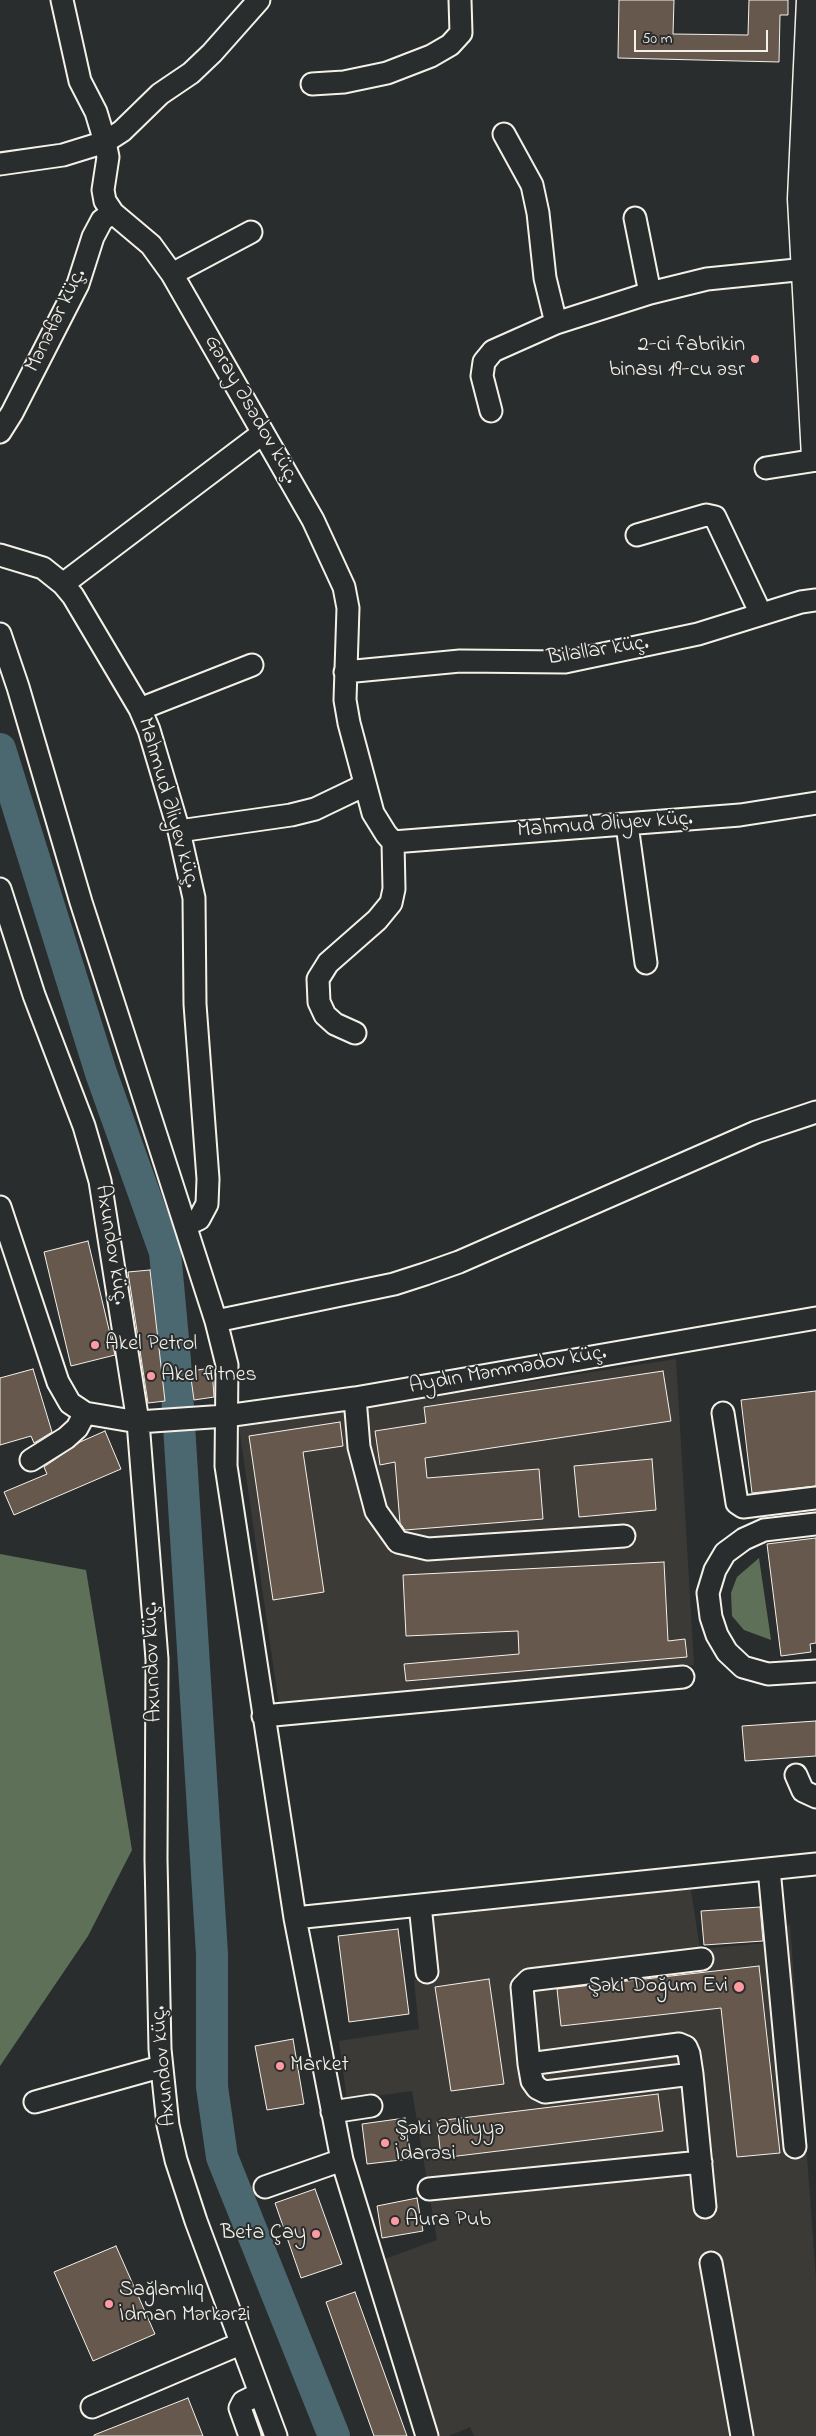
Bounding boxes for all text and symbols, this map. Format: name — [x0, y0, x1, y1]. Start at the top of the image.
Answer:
scale bar — [636, 20, 770, 52]
text: 50 m — [642, 28, 672, 50]
street label: Mənəflər küç. — [21, 265, 93, 377]
street label: Gəray Əsədov küç. — [197, 331, 303, 489]
place label: 2-ci fabrikin binası 19-cu əsr — [609, 333, 745, 384]
marker: 2-ci fabrikin binası 19-cu əsr — [749, 353, 761, 365]
street label: Bilallar küç. — [545, 631, 651, 673]
street label: Mahmud Əliyev küç. — [130, 715, 204, 891]
street label: Mahmud Əliyev küç. — [516, 807, 694, 845]
street label: Axundov küç. — [87, 1183, 133, 1307]
place label: Akel Petrol — [105, 1332, 197, 1358]
marker: Akel Petrol — [89, 1339, 101, 1351]
street label: Aydın Məmmədov küç. — [407, 1341, 609, 1401]
place label: Akel fitnes — [161, 1363, 257, 1389]
marker: Akel fitnes — [145, 1370, 157, 1382]
street label: Axundov küç. — [139, 1601, 169, 1723]
place label: Şəki Doğum Evi — [588, 1974, 728, 2000]
marker: Şəki Doğum Evi — [732, 1980, 746, 1994]
street label: Axundov küç. — [147, 2005, 183, 2127]
place label: Market — [290, 2053, 349, 2079]
marker: Market — [274, 2060, 286, 2072]
place label: Şəki Ədliyyə İdarəsi — [395, 2117, 504, 2168]
marker: Şəki Ədliyyə İdarəsi — [379, 2137, 391, 2149]
place label: Aura Pub — [405, 2208, 491, 2234]
marker: Aura Pub — [389, 2215, 401, 2227]
place label: Beta Çay — [220, 2221, 306, 2247]
marker: Beta Çay — [310, 2228, 322, 2240]
place label: Sağlamlıq İdman Mərkərzi — [119, 2278, 250, 2330]
marker: Sağlamlıq İdman Mərkərzi — [103, 2298, 115, 2310]

